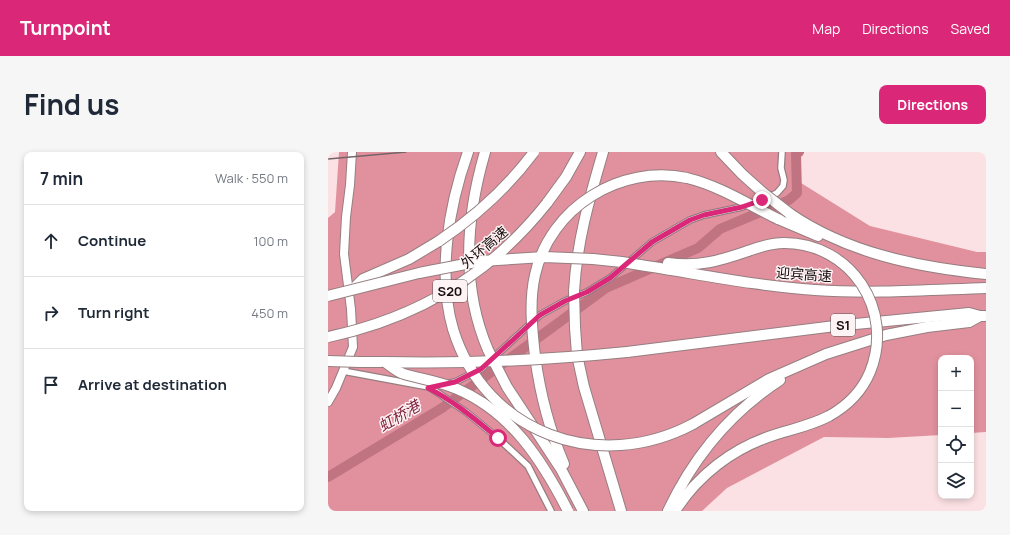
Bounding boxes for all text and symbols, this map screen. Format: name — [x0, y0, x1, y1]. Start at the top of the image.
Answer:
text: Turnpoint — [20, 15, 111, 41]
text: Map — [812, 19, 840, 38]
text: Directions — [862, 19, 929, 38]
text: Saved — [951, 19, 990, 38]
text: Find us — [24, 85, 119, 123]
button: Directions — [879, 85, 986, 124]
text: 7 min — [40, 167, 83, 190]
text: Walk · 550 m — [215, 169, 288, 187]
route end — [753, 191, 771, 209]
street label: 外环高速 — [456, 222, 512, 272]
icon: ahead — [40, 230, 62, 252]
text: Continue — [78, 230, 146, 251]
text: 100 m — [253, 232, 288, 250]
street label: 迎宾高速 — [775, 263, 833, 285]
road number: S20 — [433, 280, 467, 302]
icon: right — [40, 302, 62, 324]
text: Turn right — [78, 302, 149, 323]
text: 450 m — [251, 304, 288, 322]
road number: S1 — [831, 314, 855, 336]
map controls — [938, 355, 974, 499]
button: + — [938, 355, 974, 391]
icon: arrive — [40, 374, 62, 396]
text: Arrive at destination — [78, 374, 227, 395]
button: − — [938, 391, 974, 427]
water label: 虹桥港 — [374, 394, 425, 437]
button: locate — [938, 427, 974, 463]
route start — [489, 429, 507, 447]
button: layers — [938, 463, 974, 499]

